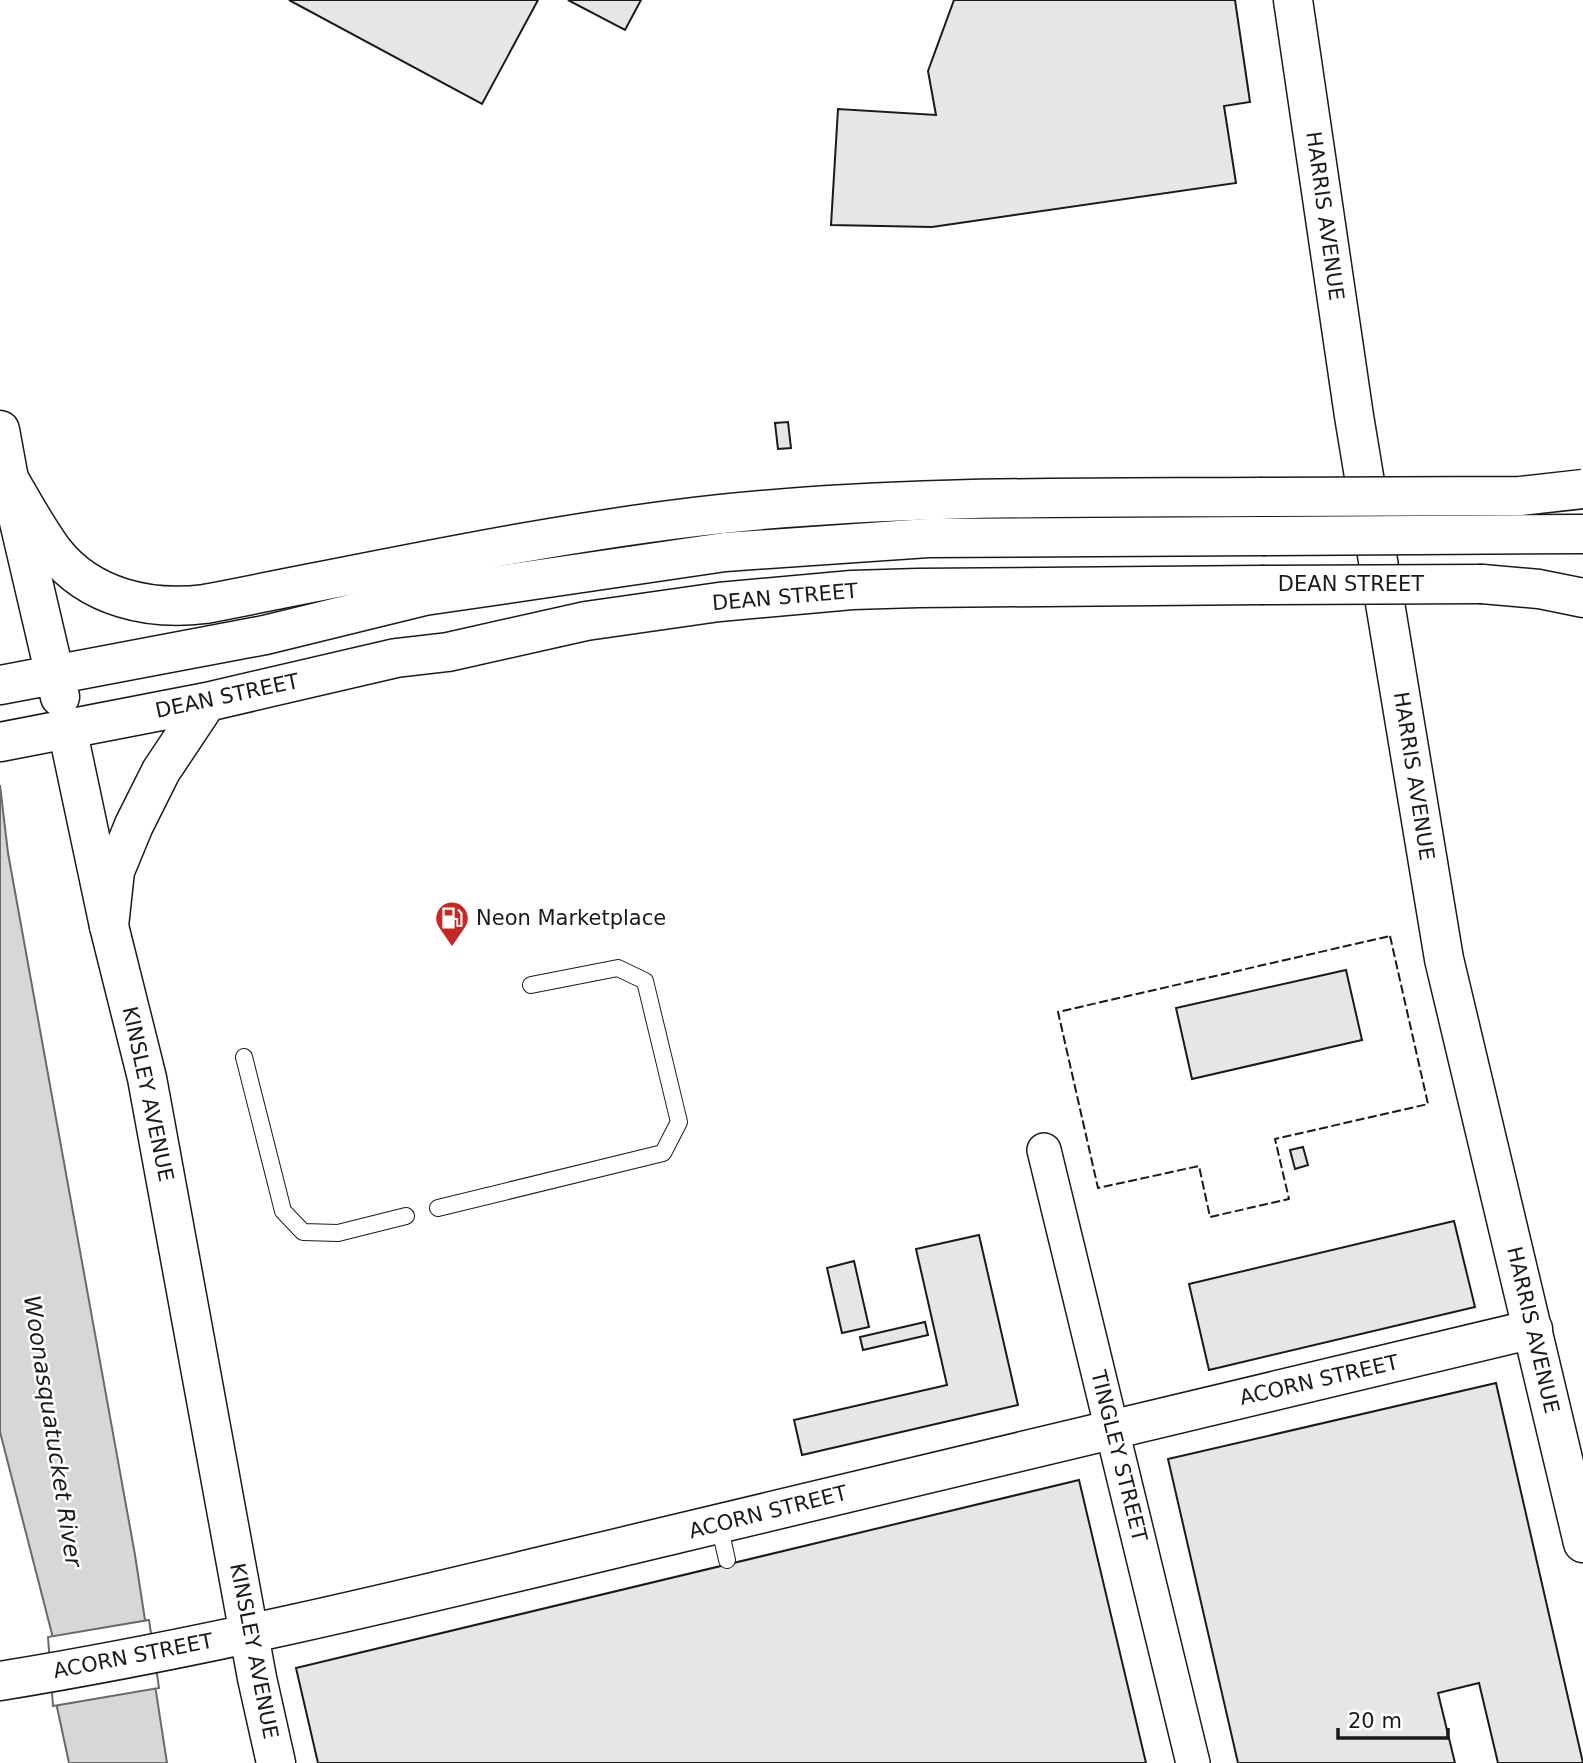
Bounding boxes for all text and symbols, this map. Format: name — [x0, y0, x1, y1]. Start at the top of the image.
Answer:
street label: HARRIS AVENUE — [1301, 130, 1349, 302]
street label: DEAN STREET — [1278, 572, 1424, 596]
street label: DEAN STREET — [711, 579, 859, 615]
street label: DEAN STREET — [153, 669, 301, 723]
street label: HARRIS AVENUE — [1389, 690, 1439, 862]
fuel station icon: Neon Marketplace — [433, 899, 471, 948]
place label: Neon Marketplace — [476, 906, 666, 930]
street label: KINSLEY AVENUE — [118, 1004, 178, 1184]
street label: HARRIS AVENUE — [1502, 1244, 1564, 1416]
water label: Woonasquatucket River — [19, 1293, 88, 1570]
street label: ACORN STREET — [1237, 1350, 1401, 1410]
street label: TINGLEY STREET — [1086, 1367, 1152, 1544]
street label: ACORN STREET — [686, 1481, 850, 1543]
street label: KINSLEY AVENUE — [225, 1561, 283, 1741]
street label: ACORN STREET — [51, 1629, 215, 1683]
scale bar — [1338, 1696, 1448, 1740]
text: 20 m — [1348, 1709, 1402, 1733]

